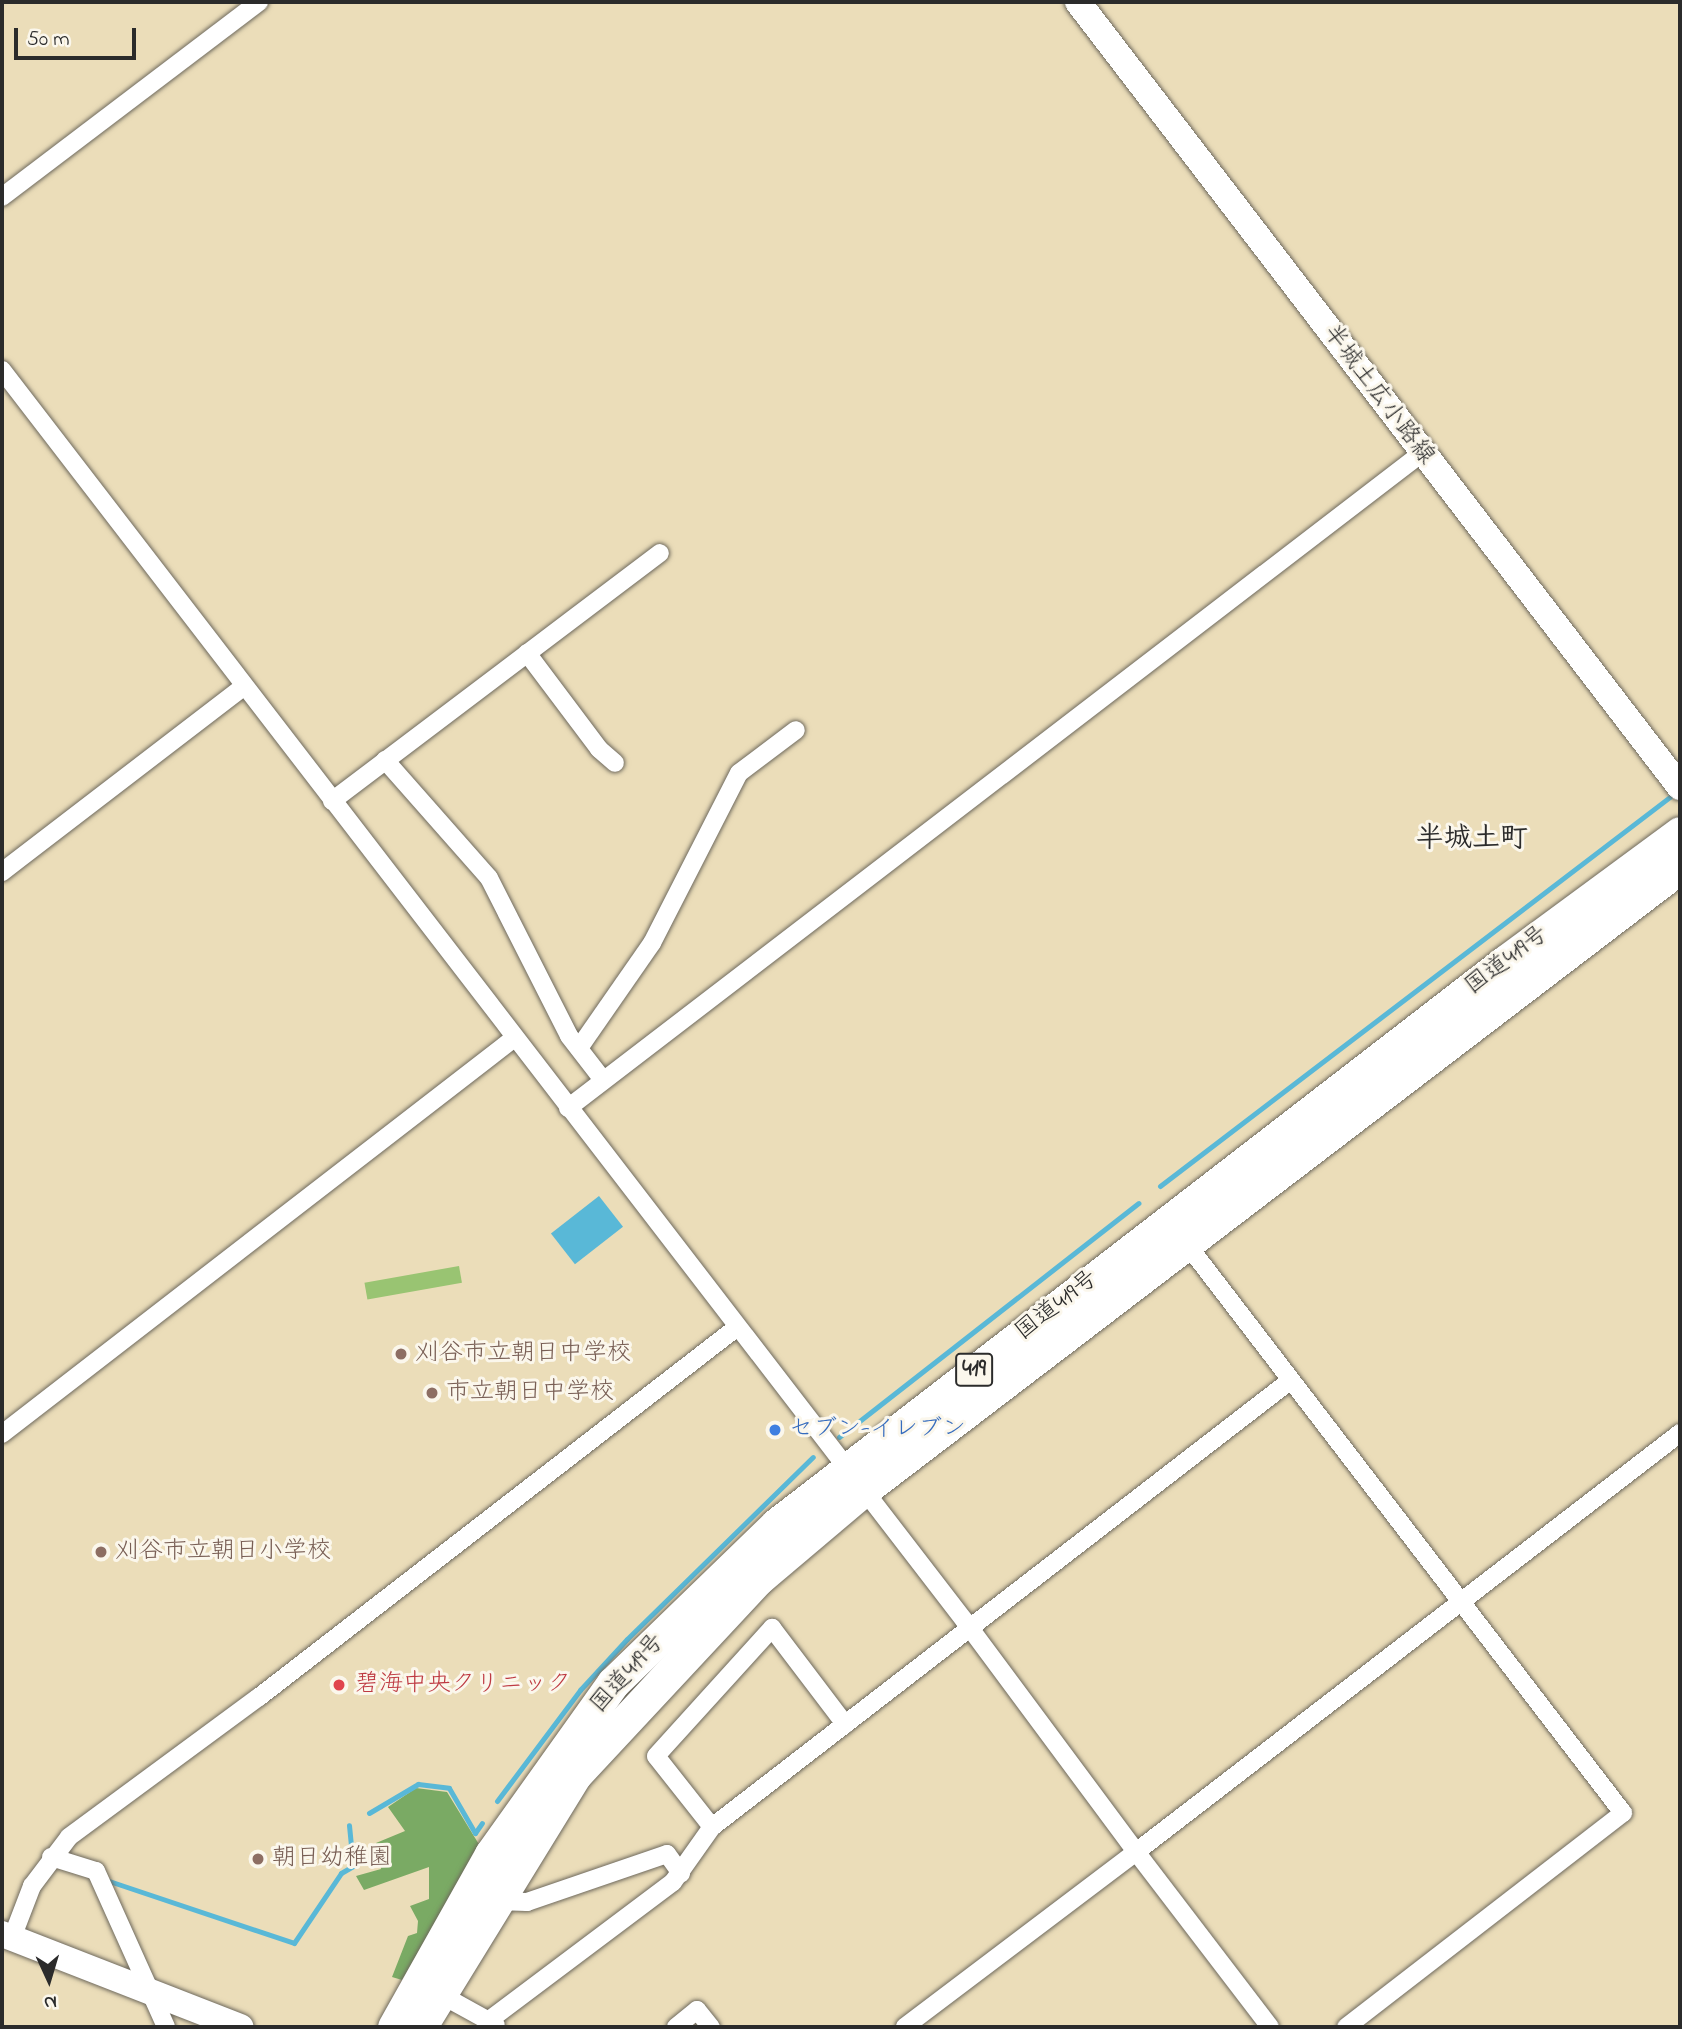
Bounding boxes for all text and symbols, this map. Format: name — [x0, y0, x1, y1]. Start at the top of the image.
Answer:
scale bar — [18, 14, 140, 58]
text: 50 m — [27, 25, 70, 55]
street label: 半城土広小路線 — [1316, 319, 1440, 471]
district label: 半城土町 — [1416, 823, 1528, 857]
street label: 国道419号 — [1460, 920, 1554, 1002]
street label: 国道419号 — [1010, 1265, 1104, 1347]
place label: 刈谷市立朝日中学校 — [415, 1340, 631, 1368]
marker: 刈谷市立朝日中学校 — [393, 1346, 409, 1362]
road number: 419 — [955, 1350, 993, 1390]
place label: 市立朝日中学校 — [446, 1379, 614, 1407]
marker: 市立朝日中学校 — [424, 1385, 440, 1401]
place label: セブン-イレブン — [789, 1416, 966, 1444]
marker: セブン-イレブン — [767, 1422, 783, 1438]
place label: 刈谷市立朝日小学校 — [115, 1538, 331, 1566]
marker: 刈谷市立朝日小学校 — [93, 1544, 109, 1560]
street label: 国道419号 — [585, 1628, 671, 1720]
place label: 碧海中央クリニック — [355, 1671, 571, 1699]
marker: 碧海中央クリニック — [329, 1675, 349, 1695]
place label: 朝日幼稚園 — [272, 1845, 392, 1873]
marker: 朝日幼稚園 — [250, 1851, 266, 1867]
north arrow — [14, 1945, 84, 2015]
text: N — [43, 1988, 58, 2015]

